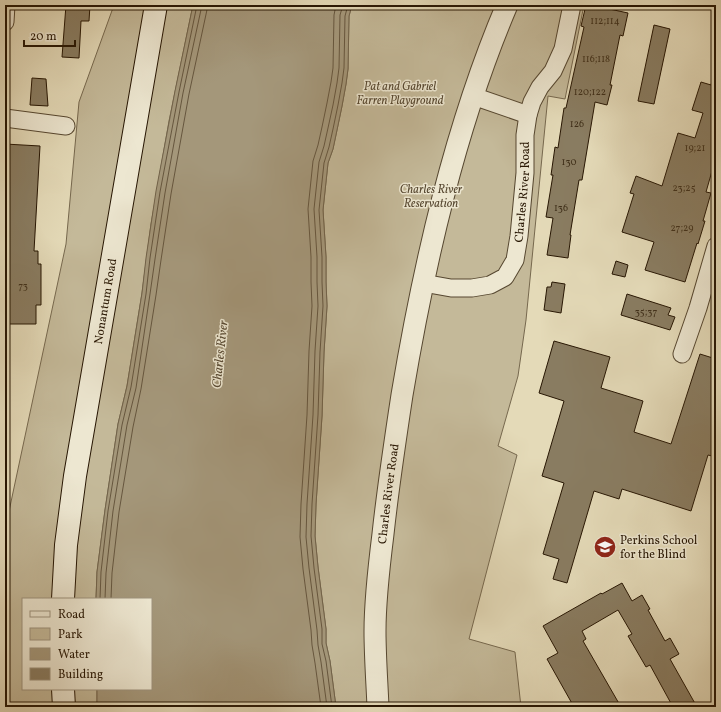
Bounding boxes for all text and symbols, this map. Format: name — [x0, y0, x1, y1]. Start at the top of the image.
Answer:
house number: 112;114 — [590, 14, 620, 28]
scale bar — [24, 22, 75, 48]
text: 20 m — [30, 29, 57, 45]
house number: 116;118 — [582, 52, 610, 66]
park label: Pat and Gabriel Farren Playground — [357, 79, 444, 109]
house number: 120;122 — [574, 85, 606, 99]
house number: 126 — [570, 117, 584, 131]
street label: Charles River Road — [511, 141, 534, 244]
house number: 19;21 — [685, 141, 706, 155]
house number: 130 — [562, 155, 576, 169]
house number: 23;25 — [673, 181, 696, 195]
park label: Charles River Reservation — [400, 182, 463, 212]
house number: 136 — [554, 201, 568, 215]
house number: 27;29 — [670, 221, 694, 235]
street label: Nonantum Road — [91, 257, 121, 346]
house number: 73 — [18, 279, 28, 293]
house number: 35;37 — [635, 305, 657, 319]
water label: Charles River — [208, 319, 233, 389]
street label: Charles River Road — [375, 442, 404, 545]
place label: Perkins School for the Blind — [620, 533, 698, 563]
school or university icon: Perkins School for the Blind — [592, 534, 618, 560]
legend — [22, 598, 152, 690]
text: Road — [58, 607, 85, 623]
text: Park — [58, 627, 83, 643]
text: Water — [58, 647, 90, 663]
text: Building — [58, 667, 103, 683]

